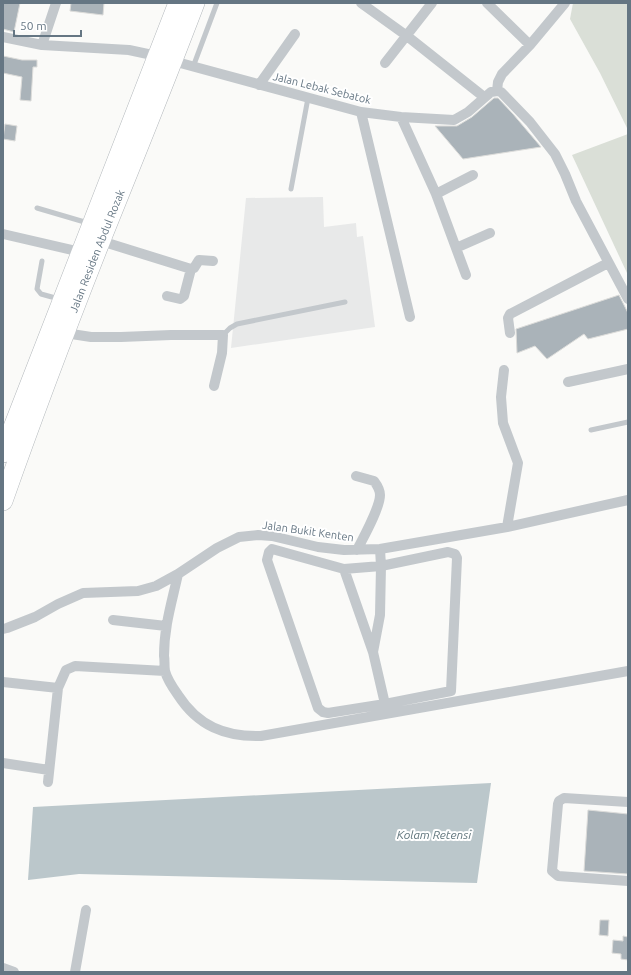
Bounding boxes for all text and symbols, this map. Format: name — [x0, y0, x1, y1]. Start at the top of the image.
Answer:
scale bar — [14, 12, 81, 38]
text: 50 m — [20, 19, 47, 32]
street label: Jalan Lebak Sebatok — [272, 70, 373, 106]
street label: Jalan Residen Abdul Rozak — [67, 187, 127, 314]
street label: Jalan Bukit Kenten — [261, 519, 355, 543]
water label: Kolam Retensi — [397, 828, 472, 841]

